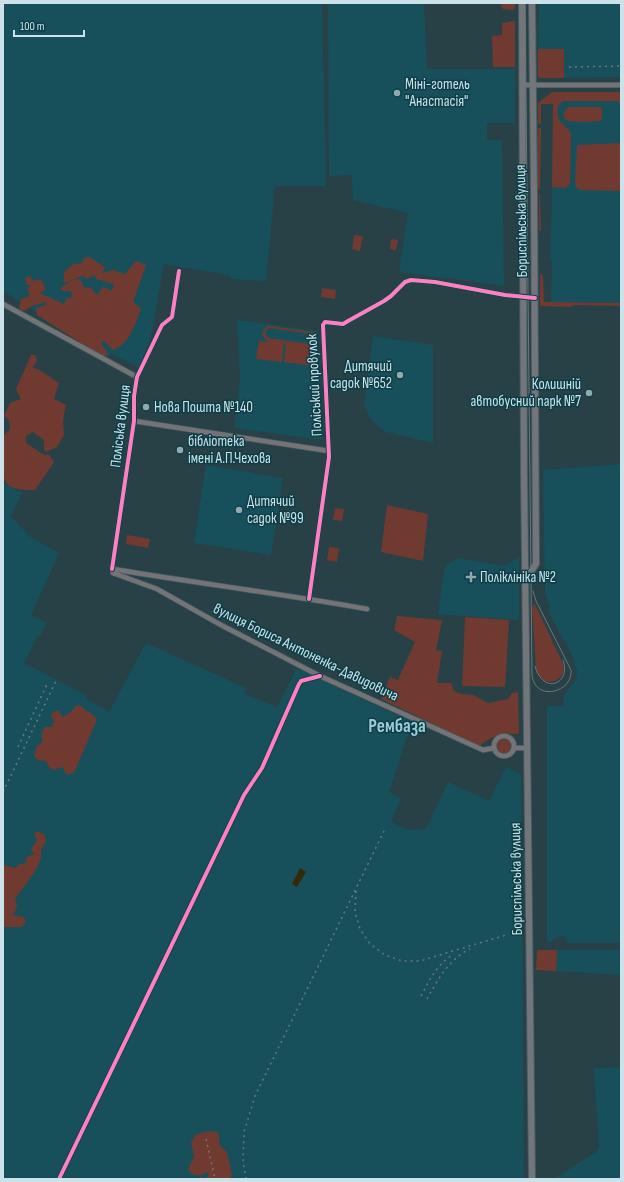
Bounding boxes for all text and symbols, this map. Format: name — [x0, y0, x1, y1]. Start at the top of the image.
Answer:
scale bar — [14, 12, 84, 38]
text: 100 m — [20, 19, 45, 34]
place label: Міні-готель "Анастасія" — [405, 75, 470, 111]
marker: Міні-готель "Анастасія" — [392, 88, 402, 98]
street label: Бориспільська вулиця — [511, 164, 532, 277]
street label: Поліський провулок — [302, 333, 327, 437]
place label: Дитячий садок №652 — [330, 357, 392, 393]
marker: Дитячий садок №652 — [395, 370, 405, 380]
place label: Колишній автобусний парк №7 — [470, 375, 581, 411]
street label: Поліська вулиця — [106, 383, 135, 469]
marker: Колишній автобусний парк №7 — [584, 388, 594, 398]
place label: Нова Пошта №140 — [154, 398, 253, 417]
marker: Нова Пошта №140 — [141, 402, 151, 412]
place label: бібліотека імені А.П.Чехова — [188, 432, 271, 468]
marker: бібліотека імені А.П.Чехова — [175, 445, 185, 455]
place label: Дитячий садок №99 — [247, 492, 304, 528]
marker: Дитячий садок №99 — [234, 505, 244, 515]
place label: Поліклініка №2 — [480, 568, 556, 587]
marker: Поліклініка №2 — [465, 571, 477, 583]
street label: вулиця Бориса Антоненка-Давидовича — [210, 599, 402, 706]
district label: Рембаза — [368, 715, 426, 738]
street label: Бориспільська вулиця — [506, 822, 527, 935]

